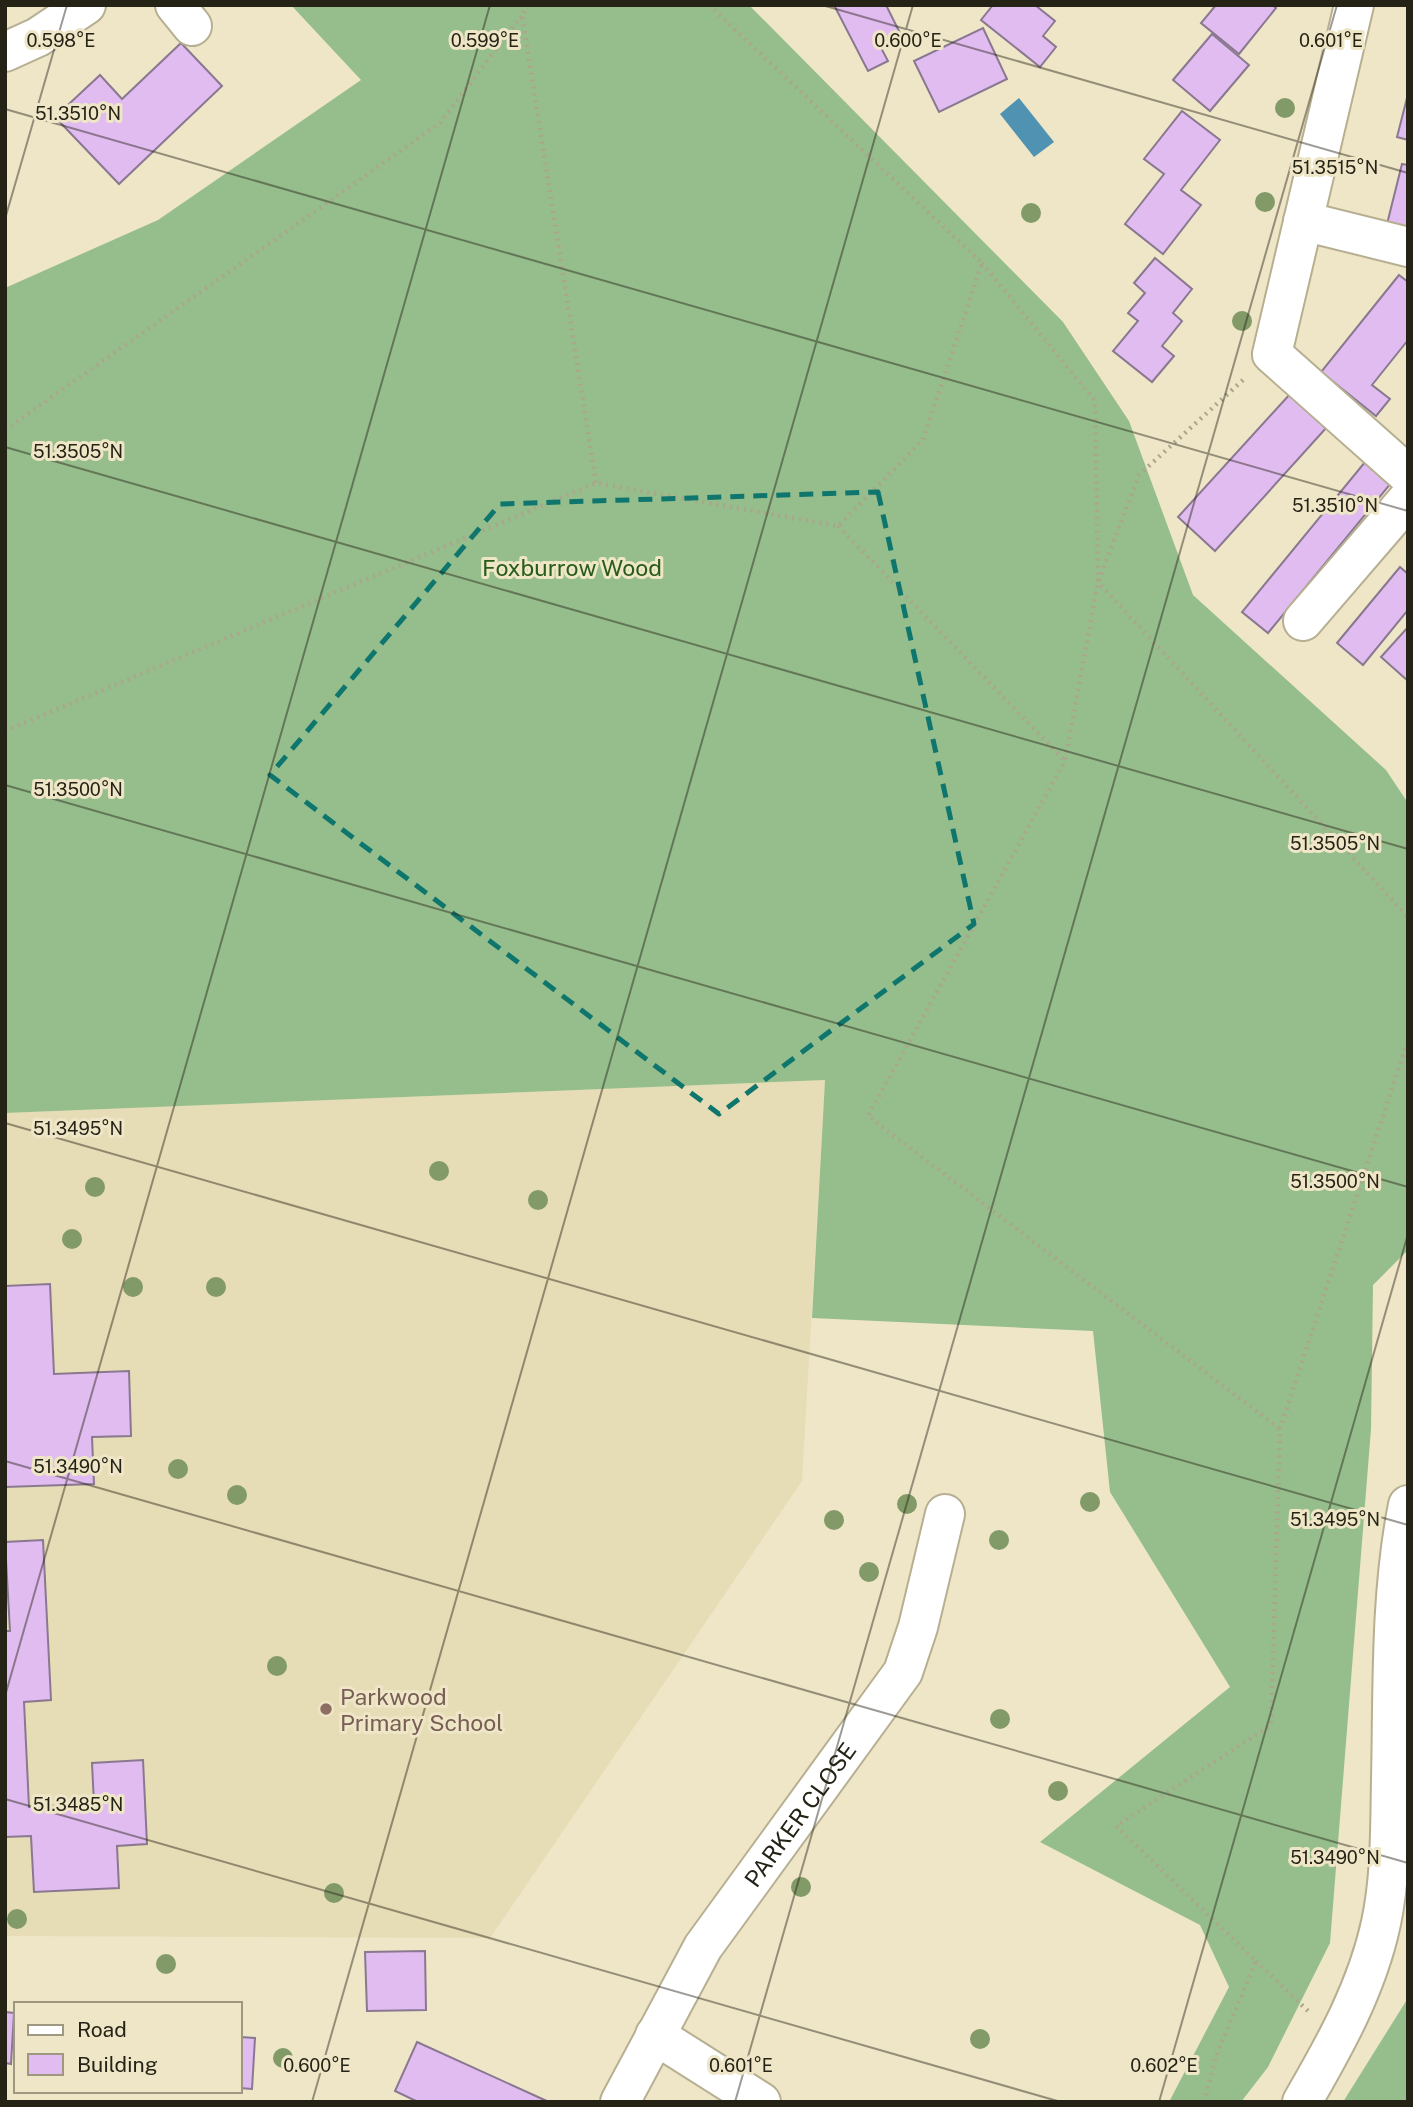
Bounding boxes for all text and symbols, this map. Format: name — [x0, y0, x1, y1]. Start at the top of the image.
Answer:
text: 0.598°E — [27, 30, 95, 51]
text: 0.599°E — [451, 30, 519, 51]
text: 0.600°E — [874, 30, 942, 51]
text: 0.601°E — [1299, 30, 1363, 51]
text: 51.3510°N — [35, 103, 121, 124]
text: 51.3515°N — [1292, 157, 1378, 178]
text: 51.3505°N — [33, 441, 123, 462]
text: 51.3510°N — [1292, 495, 1378, 516]
park label: Foxburrow Wood — [482, 554, 662, 581]
text: 51.3500°N — [33, 779, 123, 800]
text: 51.3505°N — [1290, 833, 1380, 854]
text: 51.3495°N — [33, 1118, 123, 1139]
text: 51.3500°N — [1290, 1171, 1380, 1192]
text: 51.3490°N — [33, 1456, 123, 1477]
text: 51.3495°N — [1290, 1509, 1380, 1530]
place label: Parkwood Primary School — [340, 1683, 503, 1736]
marker: Parkwood Primary School — [318, 1701, 334, 1717]
street label: PARKER CLOSE — [738, 1737, 861, 1892]
text: 51.3485°N — [33, 1794, 123, 1815]
text: 51.3490°N — [1290, 1847, 1380, 1868]
legend — [14, 2002, 242, 2093]
text: Road — [77, 2017, 127, 2042]
text: Building — [77, 2052, 158, 2077]
text: 0.600°E — [283, 2055, 351, 2076]
text: 0.601°E — [709, 2055, 773, 2076]
text: 0.602°E — [1130, 2055, 1198, 2076]

